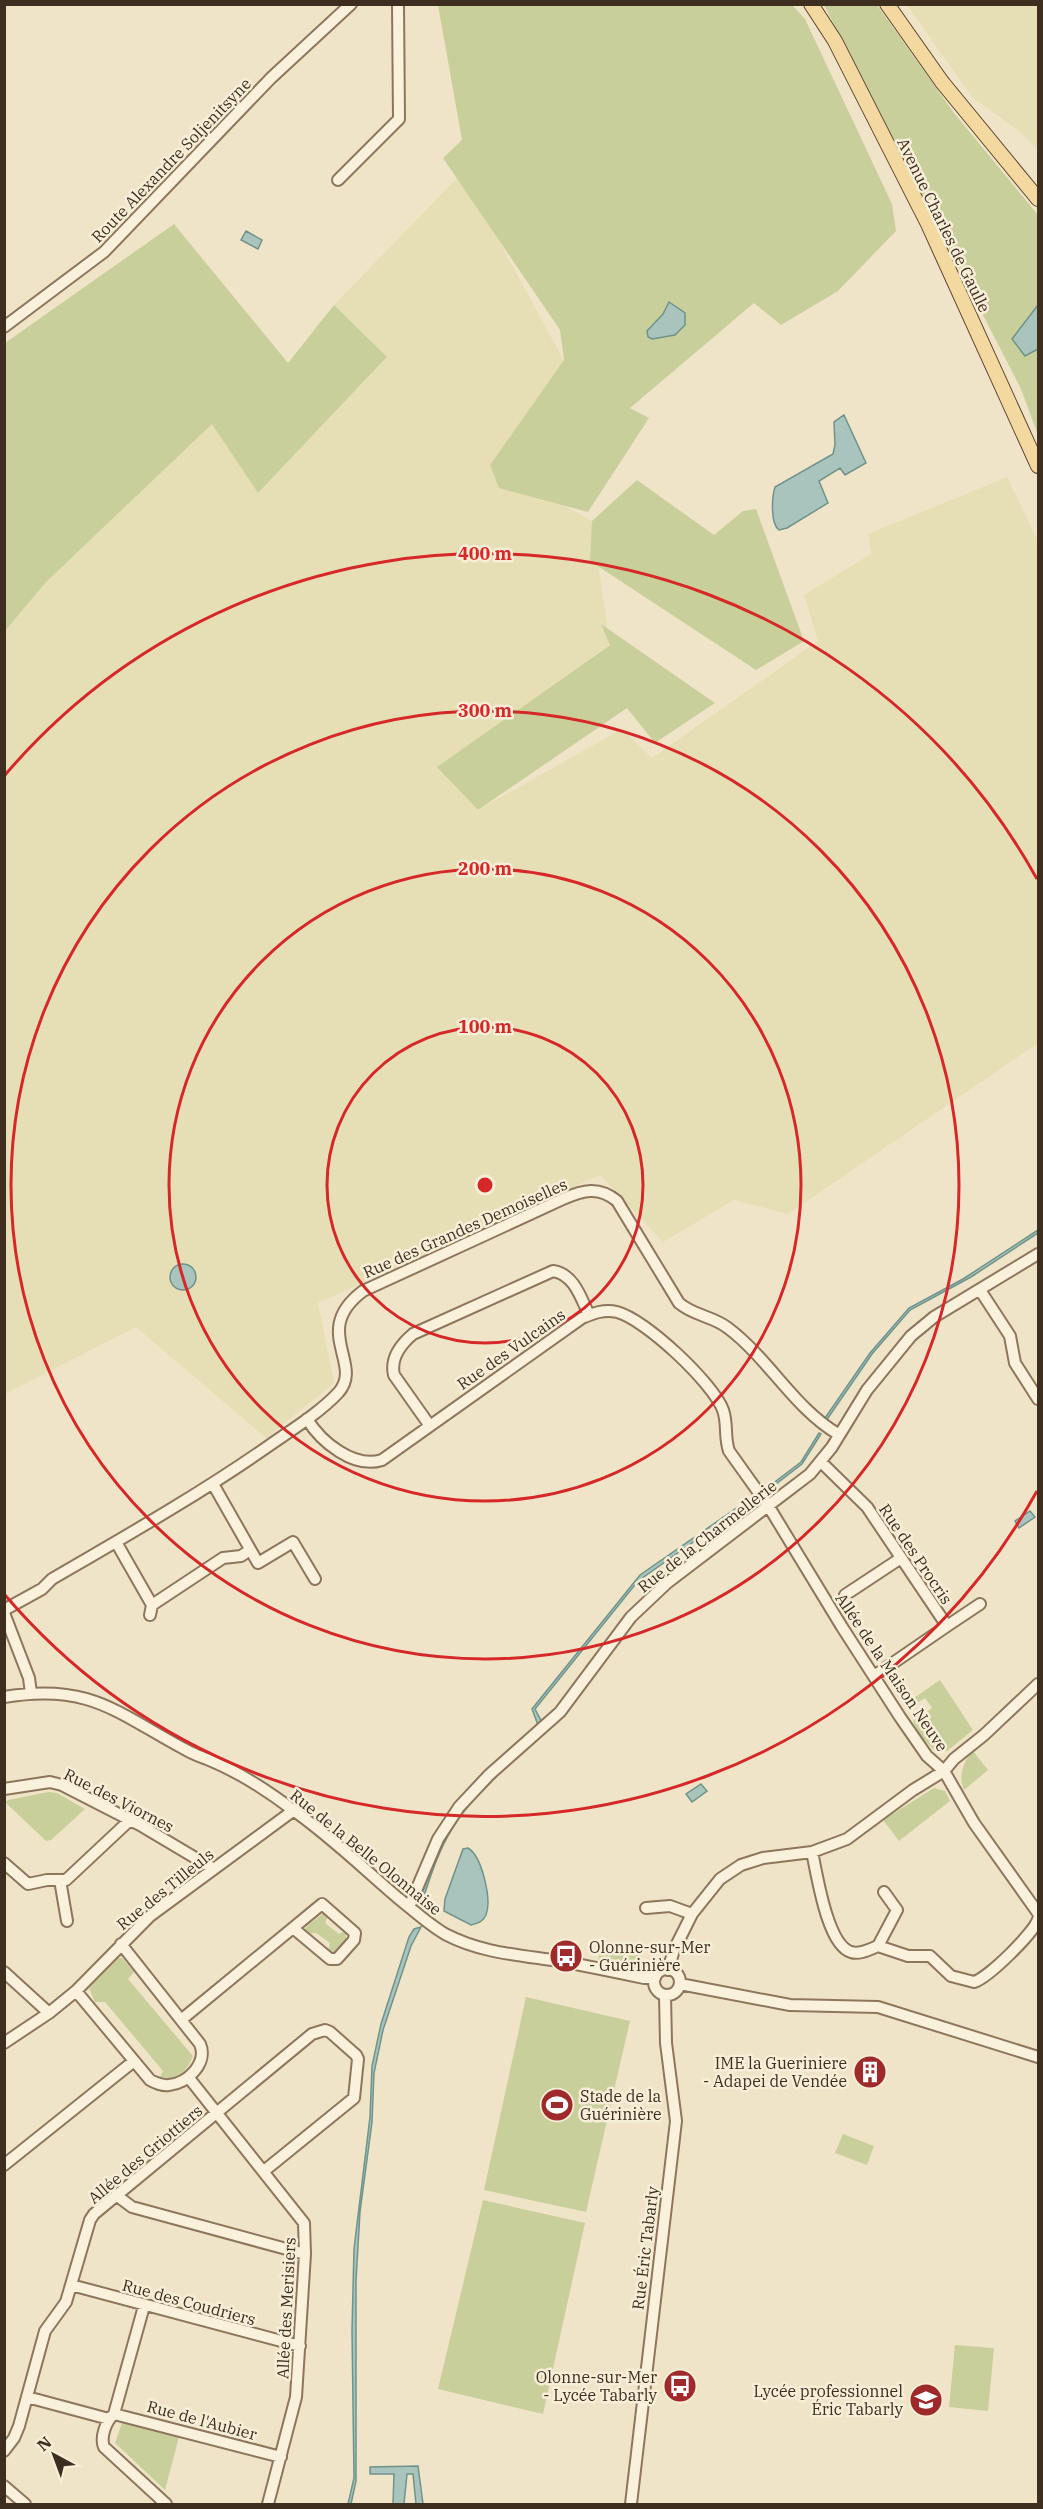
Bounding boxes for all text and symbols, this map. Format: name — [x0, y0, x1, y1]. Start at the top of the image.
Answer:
street label: Route Alexandre Soljenitsyne — [87, 74, 255, 246]
street label: Avenue Charles de Gaulle — [893, 135, 995, 315]
text: 400 m — [458, 542, 513, 565]
text: 300 m — [458, 699, 513, 722]
text: 200 m — [458, 857, 513, 880]
text: 100 m — [458, 1015, 513, 1038]
street label: Rue des Grandes Demoiselles — [360, 1174, 570, 1282]
centre of rings — [475, 1175, 495, 1195]
street label: Rue des Vulcains — [453, 1304, 569, 1394]
street label: Rue de la Charmellerie — [633, 1475, 781, 1597]
street label: Rue des Procris — [875, 1500, 957, 1608]
street label: Allée de la Maison Neuve — [831, 1589, 953, 1755]
street label: Rue des Viornes — [61, 1764, 177, 1836]
street label: Rue de la Belle Olonnaise — [286, 1785, 446, 1919]
street label: Rue des Tilleuls — [113, 1844, 217, 1934]
place label: Olonne-sur-Mer - Guérinière — [589, 1937, 710, 1975]
bus stop icon: Olonne-sur-Mer - Guérinière — [548, 1938, 584, 1974]
place label: IME la Gueriniere - Adapei de Vendée — [703, 2053, 847, 2091]
building icon: IME la Gueriniere - Adapei de Vendée — [852, 2054, 888, 2090]
place label: Stade de la Guérinière — [580, 2086, 662, 2124]
sports icon: Stade de la Guérinière — [539, 2087, 575, 2123]
street label: Allée des Griottiers — [84, 2100, 206, 2208]
street label: Rue Éric Tabarly — [626, 2184, 663, 2311]
street label: Allée des Merisiers — [272, 2237, 300, 2379]
street label: Rue des Coudriers — [120, 2275, 258, 2329]
place label: Olonne-sur-Mer - Lycée Tabarly — [536, 2367, 657, 2405]
bus stop icon: Olonne-sur-Mer - Lycée Tabarly — [662, 2368, 698, 2404]
place label: Lycée professionnel Éric Tabarly — [753, 2381, 903, 2419]
school or university icon: Lycée professionnel Éric Tabarly — [908, 2382, 944, 2418]
street label: Rue de l'Aubier — [145, 2396, 259, 2444]
north arrow — [24, 2425, 84, 2485]
text: N — [33, 2432, 55, 2455]

